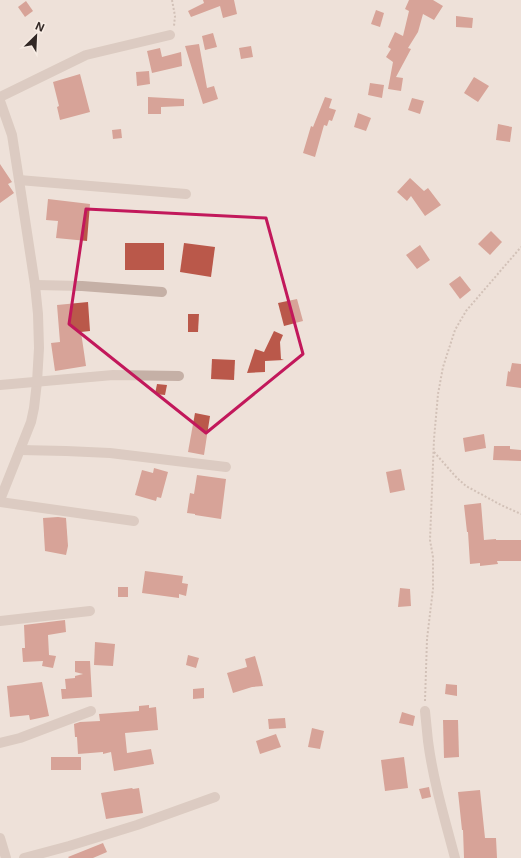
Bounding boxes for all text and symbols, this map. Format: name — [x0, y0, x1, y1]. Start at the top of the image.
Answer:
north arrow — [16, 16, 56, 56]
text: N — [33, 19, 47, 35]

